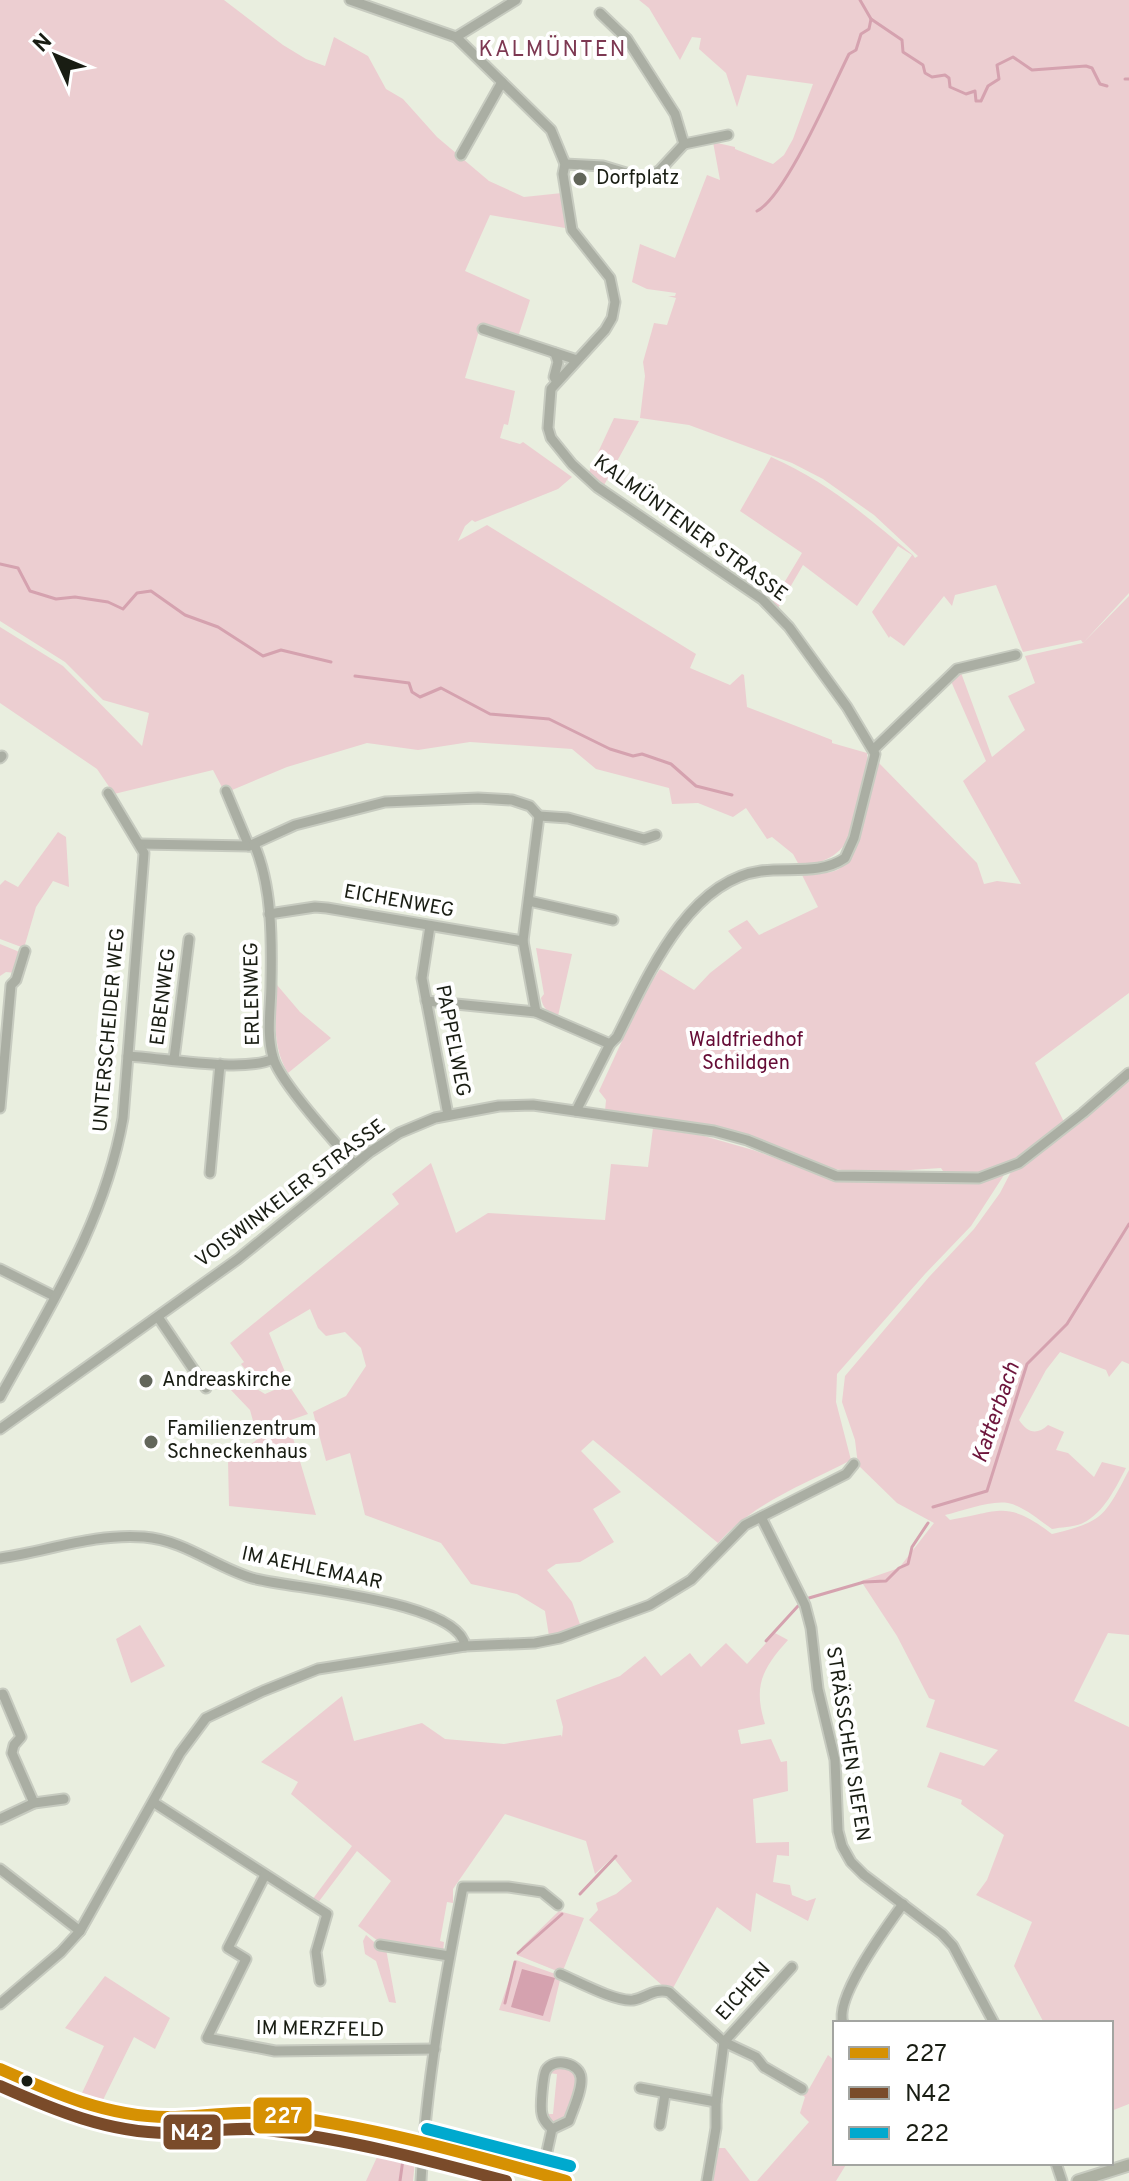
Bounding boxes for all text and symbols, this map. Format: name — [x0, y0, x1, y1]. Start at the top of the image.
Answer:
north arrow — [16, 16, 96, 96]
text: N — [28, 29, 59, 59]
district label: KALMÜNTEN — [479, 35, 627, 64]
place label: Dorfplatz — [596, 166, 679, 192]
marker: Dorfplatz — [571, 170, 589, 188]
street label: KALMÜNTENER STRASSE — [588, 449, 793, 608]
street label: EICHENWEG — [342, 879, 456, 925]
street label: UNTERSCHEIDER WEG — [88, 927, 132, 1133]
street label: ERLENWEG — [239, 942, 267, 1046]
street label: EIBENWEG — [145, 947, 183, 1047]
street label: PAPPELWEG — [428, 983, 476, 1099]
park label: Waldfriedhof Schildgen — [689, 1028, 803, 1077]
street label: VOISWINKELER STRASSE — [191, 1114, 391, 1274]
water label: Katterbach — [967, 1359, 1027, 1467]
place label: Andreaskirche — [162, 1368, 292, 1394]
marker: Andreaskirche — [137, 1372, 155, 1390]
place label: Familienzentrum Schneckenhaus — [167, 1417, 316, 1466]
marker: Familienzentrum Schneckenhaus — [142, 1433, 160, 1451]
street label: IM AEHLEMAAR — [239, 1541, 385, 1597]
street label: STRÄSSCHEN SIEFEN — [819, 1644, 876, 1843]
street label: EICHEN — [711, 1957, 777, 2027]
street label: IM MERZFELD — [256, 2016, 384, 2044]
legend — [833, 2021, 1113, 2165]
text: 227 — [905, 2040, 947, 2070]
unlabelled marker — [19, 2073, 35, 2089]
text: N42 — [905, 2080, 951, 2110]
line badge: 227 — [252, 2096, 313, 2135]
text: 227 — [264, 2104, 302, 2131]
line badge: N42 — [162, 2113, 222, 2151]
text: 222 — [905, 2120, 949, 2150]
text: N42 — [170, 2121, 214, 2148]

